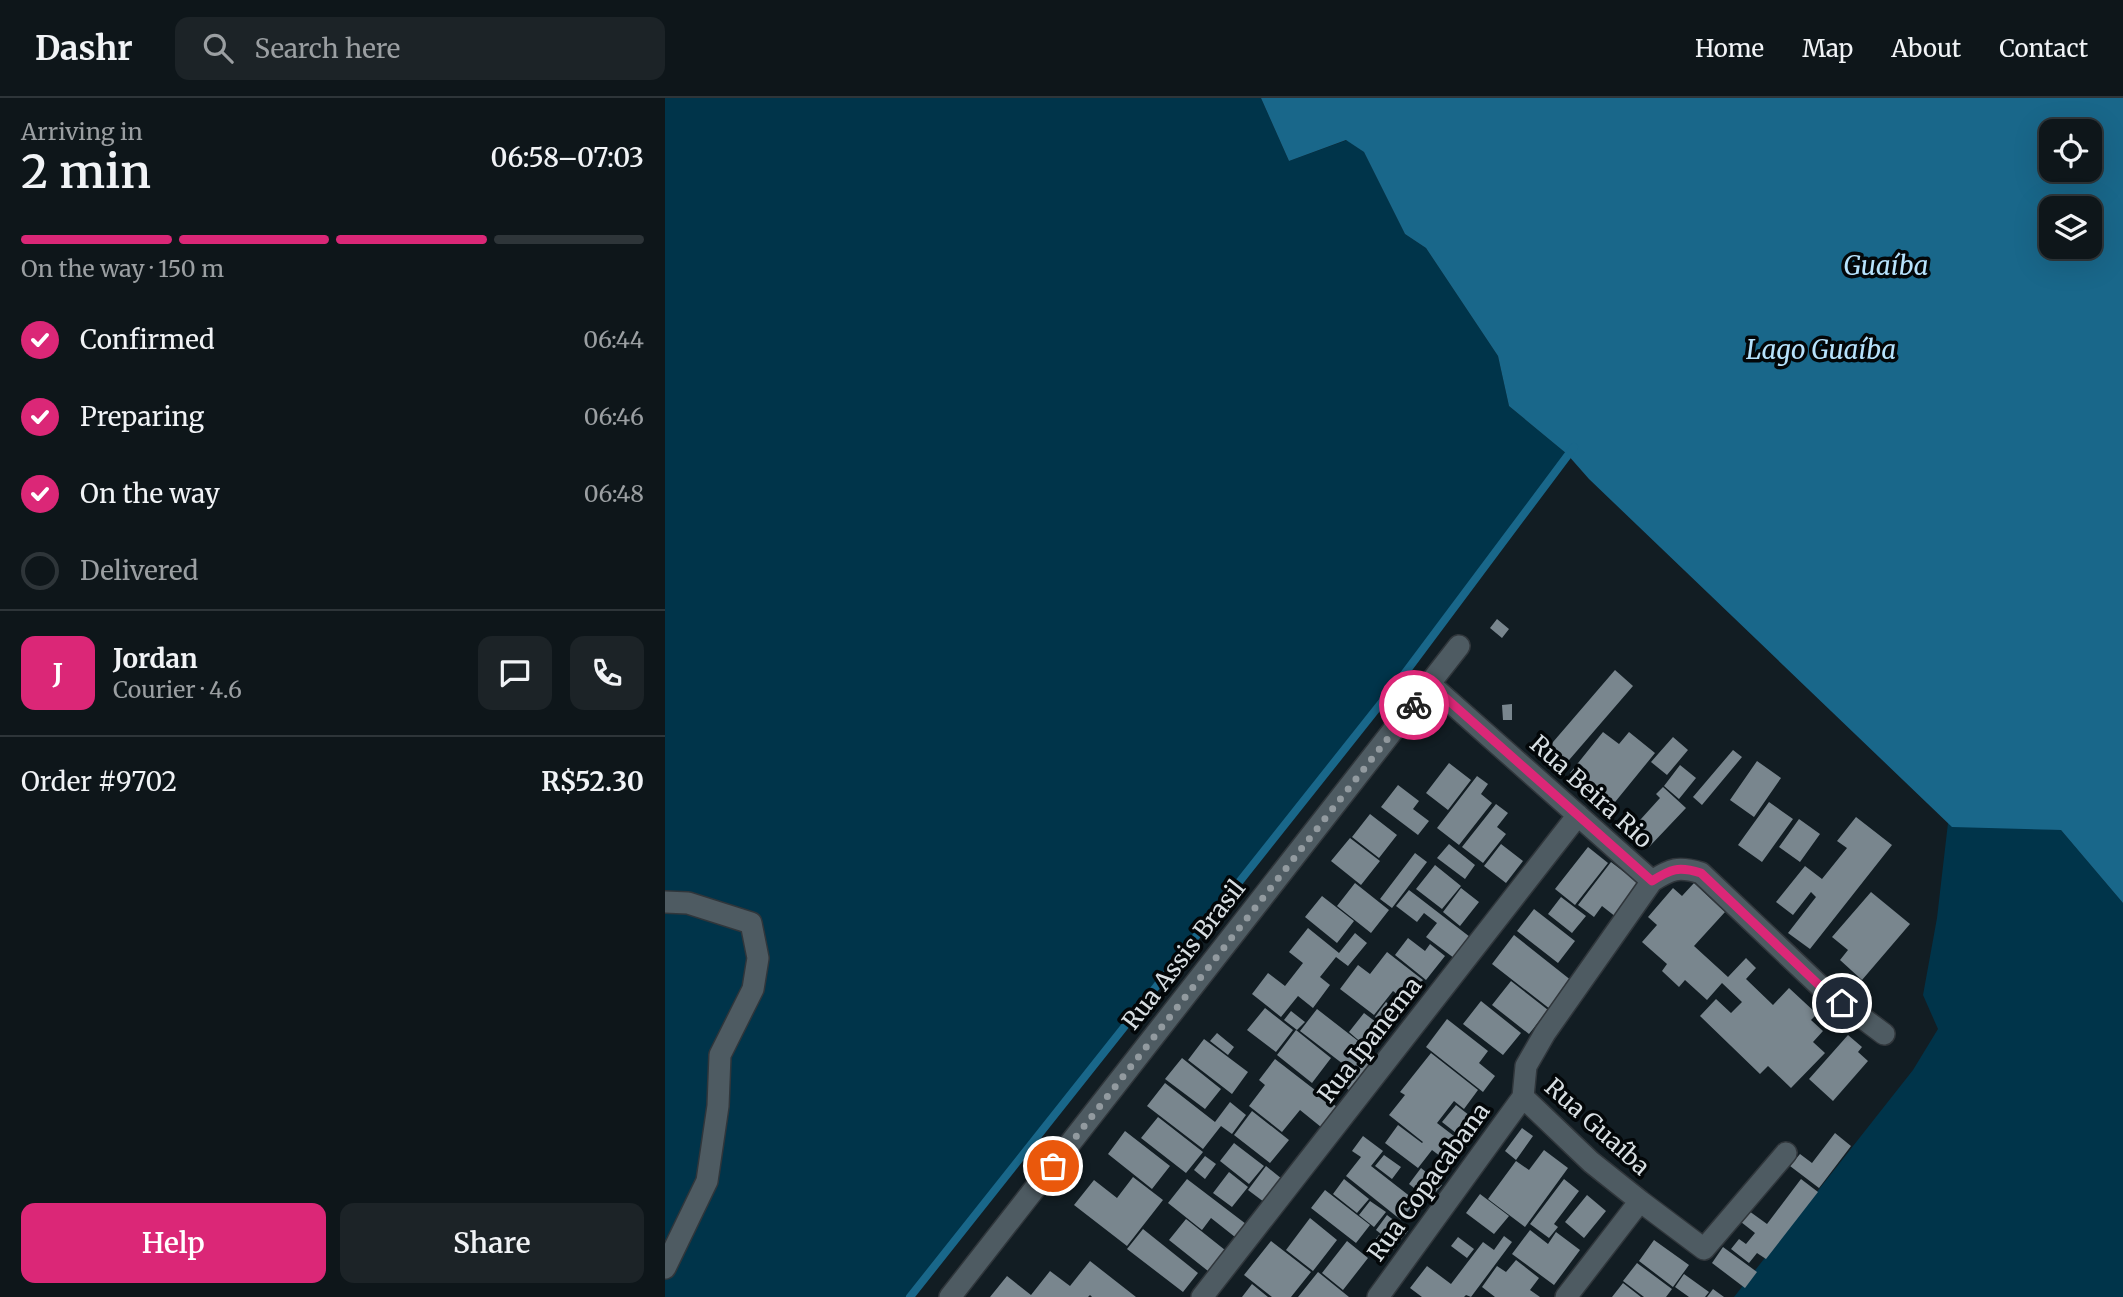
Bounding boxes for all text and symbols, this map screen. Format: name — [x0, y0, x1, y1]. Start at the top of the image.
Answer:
search box — [175, 17, 665, 80]
text: Dashr — [35, 28, 133, 69]
icon: search — [199, 29, 237, 67]
text: Search here — [255, 32, 400, 65]
text: Home — [1695, 33, 1764, 64]
text: Map — [1802, 33, 1853, 64]
text: About — [1891, 33, 1961, 64]
text: Contact — [1999, 33, 2088, 64]
text: Arriving in — [21, 117, 143, 146]
map controls — [2039, 119, 2102, 259]
button: locate — [2039, 119, 2102, 182]
text: 06:58–07:03 — [491, 141, 644, 174]
text: 2 min — [21, 143, 151, 201]
button: layers — [2039, 196, 2102, 259]
water label: Guaíba — [1844, 249, 1928, 282]
text: On the way · 150 m — [21, 254, 224, 283]
icon: check — [21, 321, 59, 359]
text: Confirmed — [80, 323, 215, 356]
text: 06:44 — [583, 325, 644, 354]
water label: Lago Guaíba — [1746, 333, 1896, 366]
icon: check — [21, 398, 59, 436]
text: Preparing — [80, 400, 204, 433]
text: 06:46 — [584, 402, 644, 431]
icon: check — [21, 475, 59, 513]
text: On the way — [80, 477, 220, 510]
text: 06:48 — [584, 479, 644, 508]
text: Delivered — [80, 554, 199, 587]
button: chat — [478, 636, 552, 710]
button: phone — [570, 636, 644, 710]
text: Jordan — [113, 642, 198, 675]
text: J — [53, 657, 63, 690]
courier — [1379, 670, 1449, 740]
text: Courier · 4.6 — [113, 675, 242, 704]
icon: bike — [1395, 686, 1433, 724]
street label: Rua Beira Rio — [1524, 728, 1659, 855]
text: Order #9702 — [21, 765, 177, 798]
text: R$52.30 — [541, 765, 644, 798]
street label: Rua Assis Brasil — [1115, 874, 1252, 1036]
street label: Rua Ipanema — [1311, 970, 1428, 1109]
pin — [1812, 973, 1872, 1033]
icon: home — [1823, 984, 1861, 1022]
street label: Rua Guaíba — [1538, 1071, 1656, 1182]
street label: Rua Copacabana — [1361, 1096, 1497, 1267]
pin — [1023, 1136, 1083, 1196]
icon: bag — [1034, 1147, 1072, 1185]
button: Help — [21, 1203, 326, 1283]
button: Share — [340, 1203, 644, 1283]

